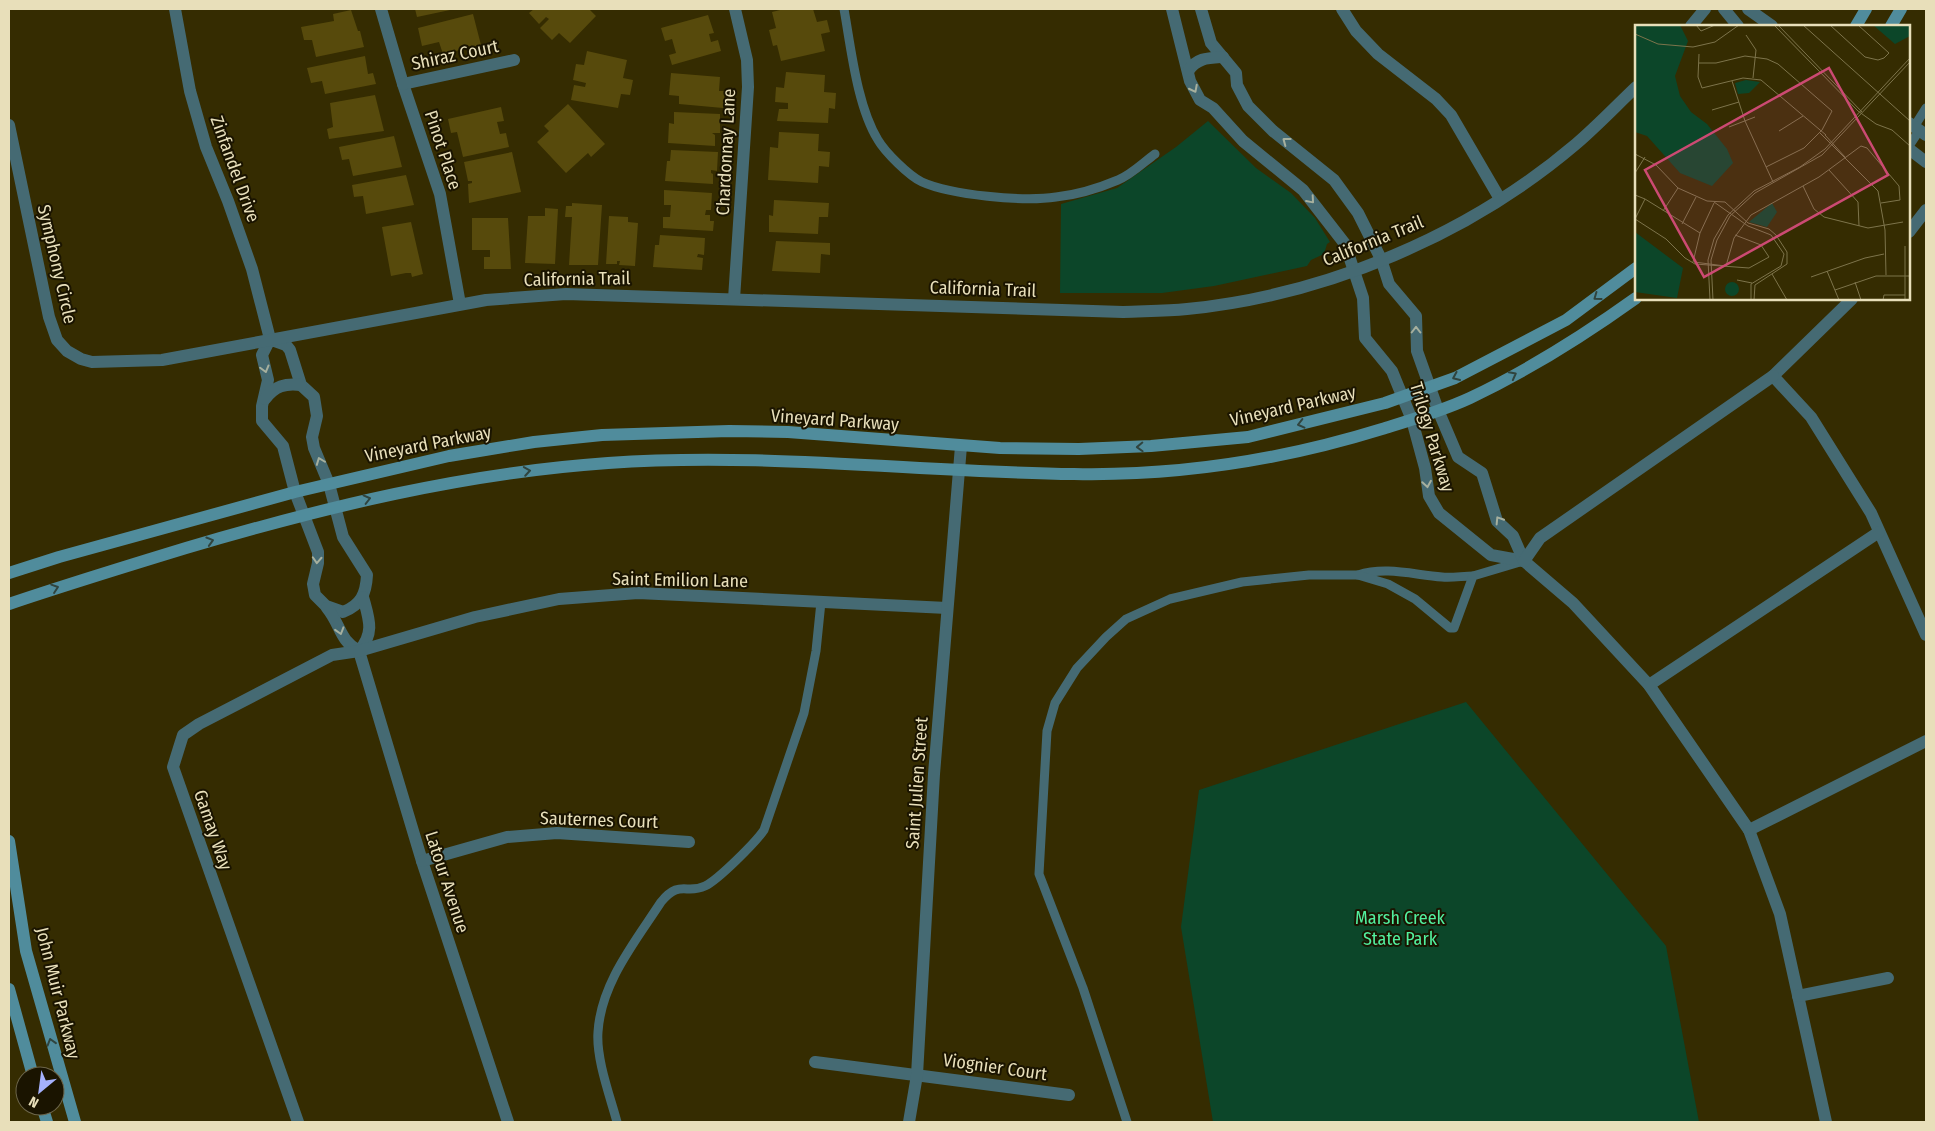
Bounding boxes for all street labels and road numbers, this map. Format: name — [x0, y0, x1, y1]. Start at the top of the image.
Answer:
street label: Shiraz Court — [409, 35, 501, 75]
street label: Chardonnay Lane — [712, 88, 740, 216]
street label: Pinot Place — [420, 108, 466, 192]
street label: Zinfandel Drive — [206, 113, 264, 225]
street label: Symphony Circle — [33, 202, 81, 326]
street label: California Trail — [1319, 211, 1427, 271]
street label: California Trail — [523, 267, 631, 291]
street label: California Trail — [929, 276, 1037, 302]
street label: Trilogy Parkway — [1405, 379, 1459, 495]
street label: Vineyard Parkway — [1228, 381, 1358, 431]
street label: Vineyard Parkway — [770, 405, 900, 435]
street label: Vineyard Parkway — [363, 421, 493, 467]
street label: Saint Emilion Lane — [612, 568, 748, 592]
street label: Saint Julien Street — [901, 716, 933, 850]
street label: Gamay Way — [189, 787, 237, 873]
street label: Sauternes Court — [540, 807, 658, 833]
street label: Latour Avenue — [420, 828, 474, 936]
street label: John Muir Parkway — [31, 925, 85, 1061]
street label: Viognier Court — [942, 1049, 1049, 1085]

